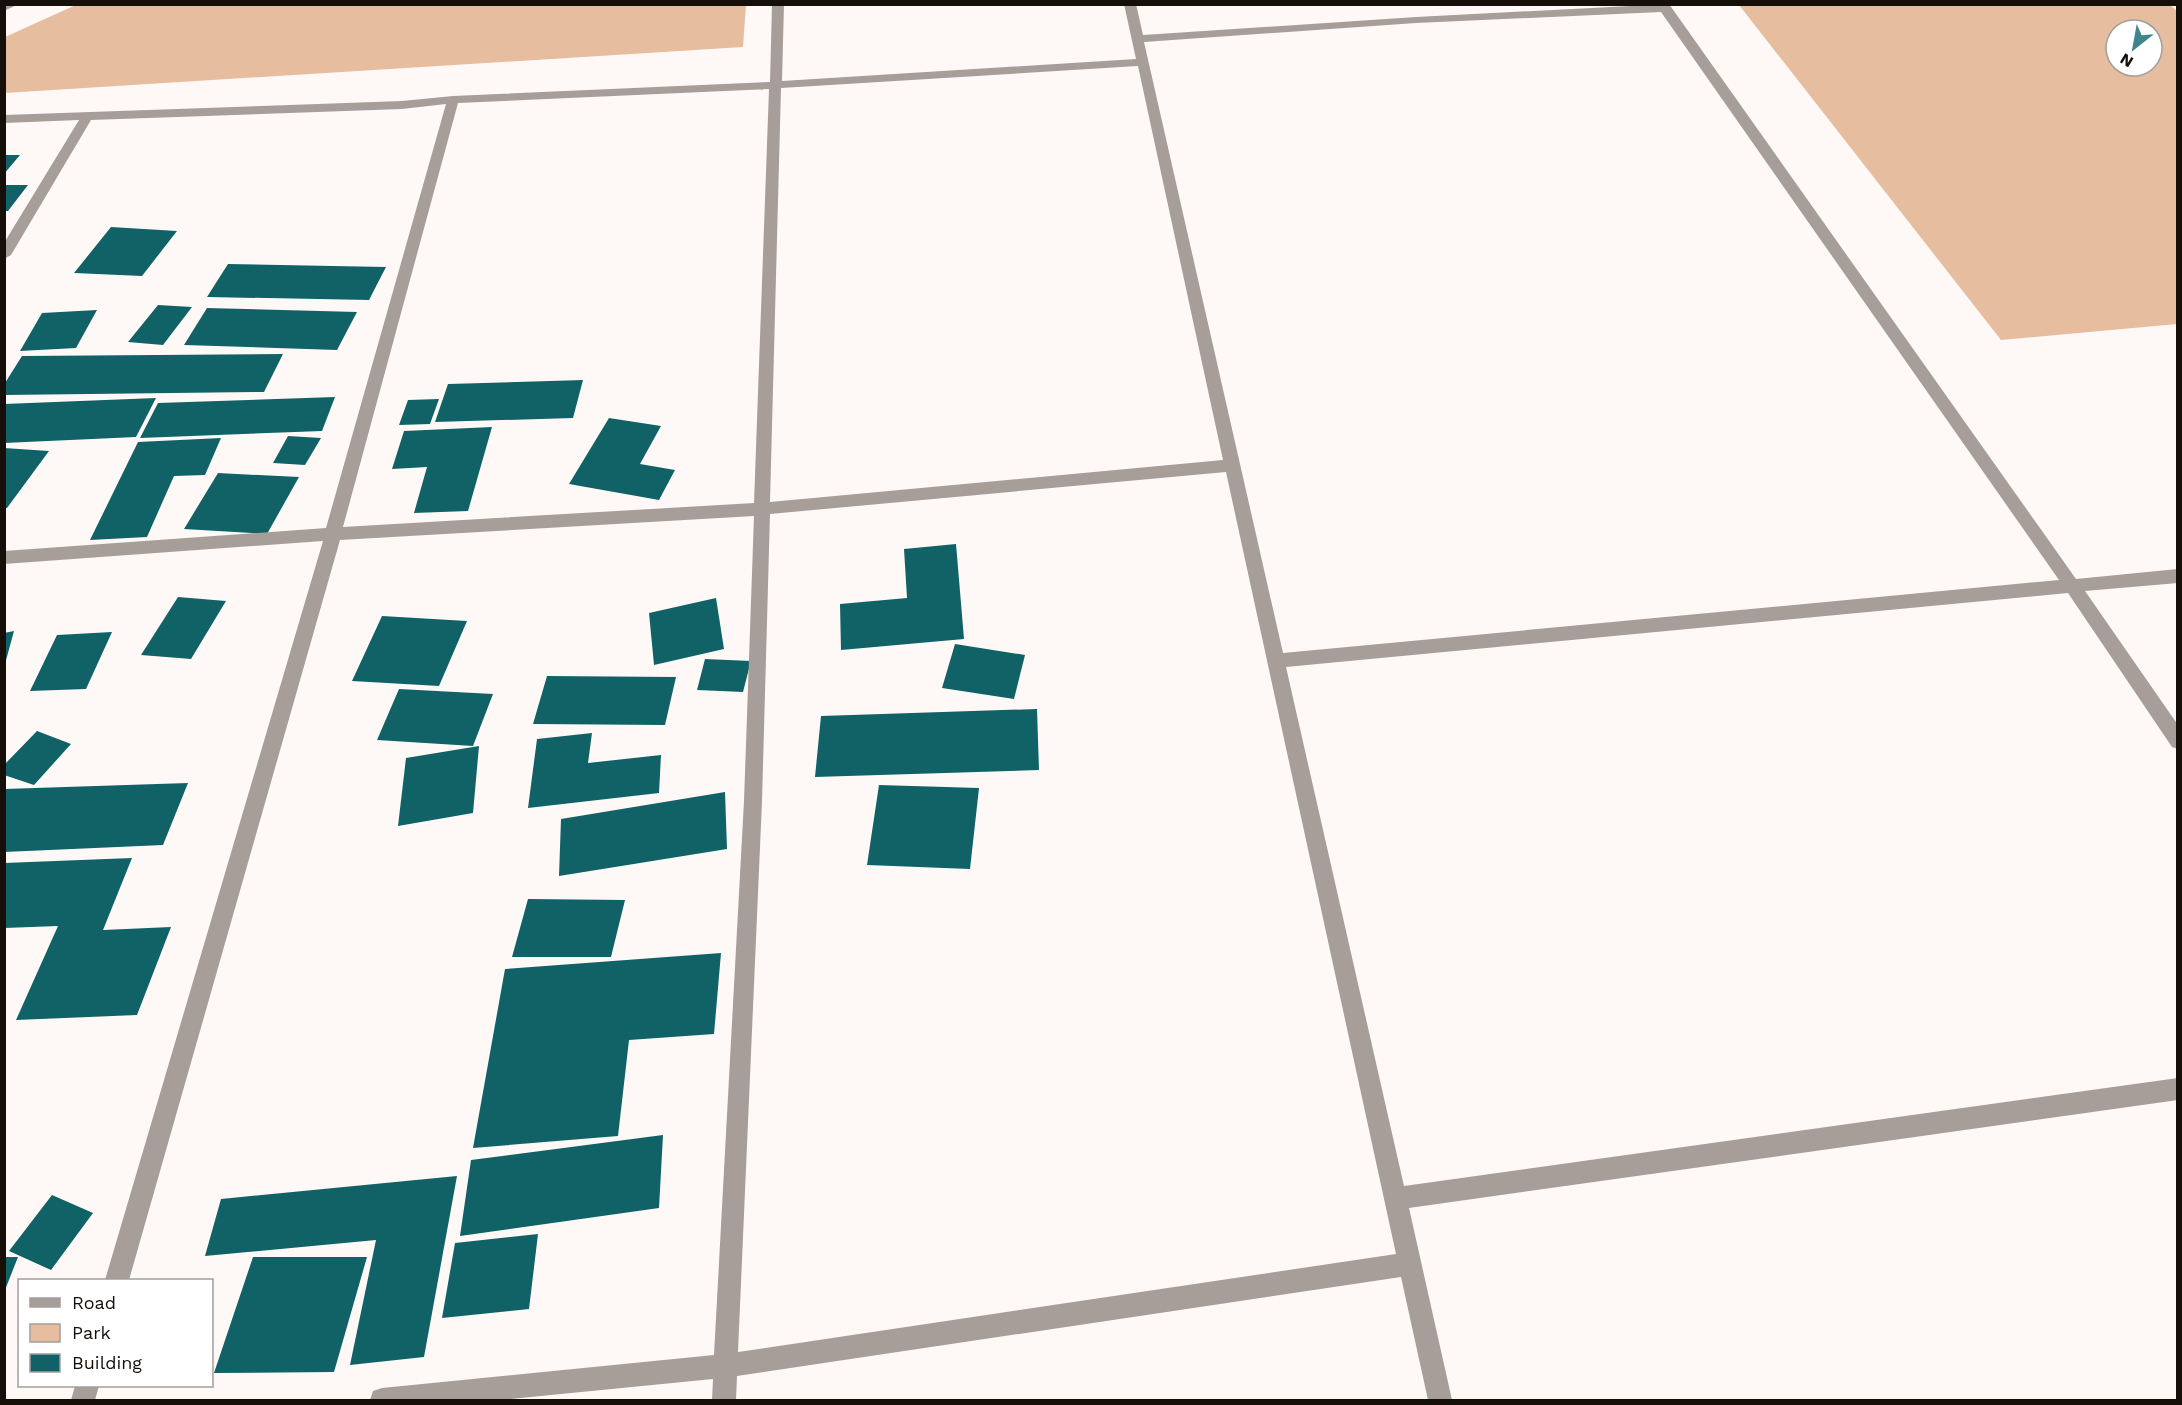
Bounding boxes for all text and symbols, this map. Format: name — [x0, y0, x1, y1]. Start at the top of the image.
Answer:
north arrow — [2104, 18, 2164, 78]
text: N — [2117, 49, 2137, 72]
legend — [18, 1279, 213, 1387]
text: Road — [72, 1292, 116, 1313]
text: Park — [72, 1322, 111, 1343]
text: Building — [72, 1352, 142, 1373]

